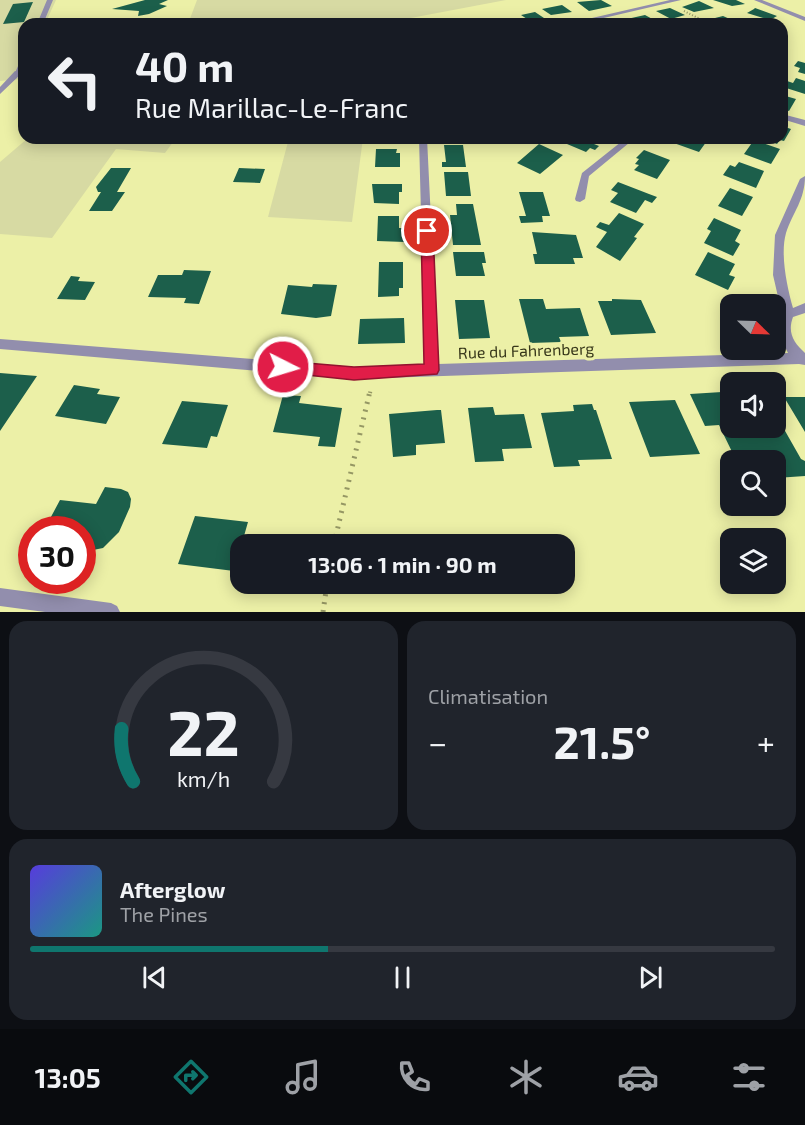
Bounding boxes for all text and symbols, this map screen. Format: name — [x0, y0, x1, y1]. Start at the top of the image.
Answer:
text: 40 m — [135, 40, 234, 90]
icon: left — [36, 42, 114, 120]
text: Rue Marillac-Le-Franc — [135, 91, 408, 123]
pin — [401, 205, 452, 256]
icon: arrive — [410, 214, 443, 247]
north arrow — [720, 294, 786, 360]
map controls — [720, 294, 786, 594]
position arrow — [251, 335, 315, 399]
street label: Rue du Fahrenberg — [457, 338, 595, 362]
button: sound — [720, 372, 786, 438]
button: search — [720, 450, 786, 516]
speed limit sign: 30 — [18, 516, 96, 594]
button: layers — [720, 528, 786, 594]
text: 13:06 · 1 min · 90 m — [308, 551, 497, 577]
text: Climatisation — [428, 684, 548, 708]
text: 22 — [167, 694, 240, 769]
text: 21.5° — [554, 714, 651, 768]
text: − — [428, 722, 447, 762]
text: + — [757, 722, 775, 762]
text: km/h — [177, 767, 230, 792]
text: Afterglow — [120, 876, 225, 902]
text: The Pines — [120, 902, 208, 926]
icon: previous — [138, 961, 171, 994]
icon: pause — [386, 961, 419, 994]
icon: next — [634, 961, 667, 994]
icon: directions — [170, 1056, 212, 1098]
icon: music — [282, 1056, 324, 1098]
icon: phone — [393, 1056, 435, 1098]
icon: climate — [505, 1056, 547, 1098]
icon: car — [617, 1056, 659, 1098]
icon: filters — [728, 1056, 770, 1098]
text: 13:05 — [35, 1061, 101, 1093]

